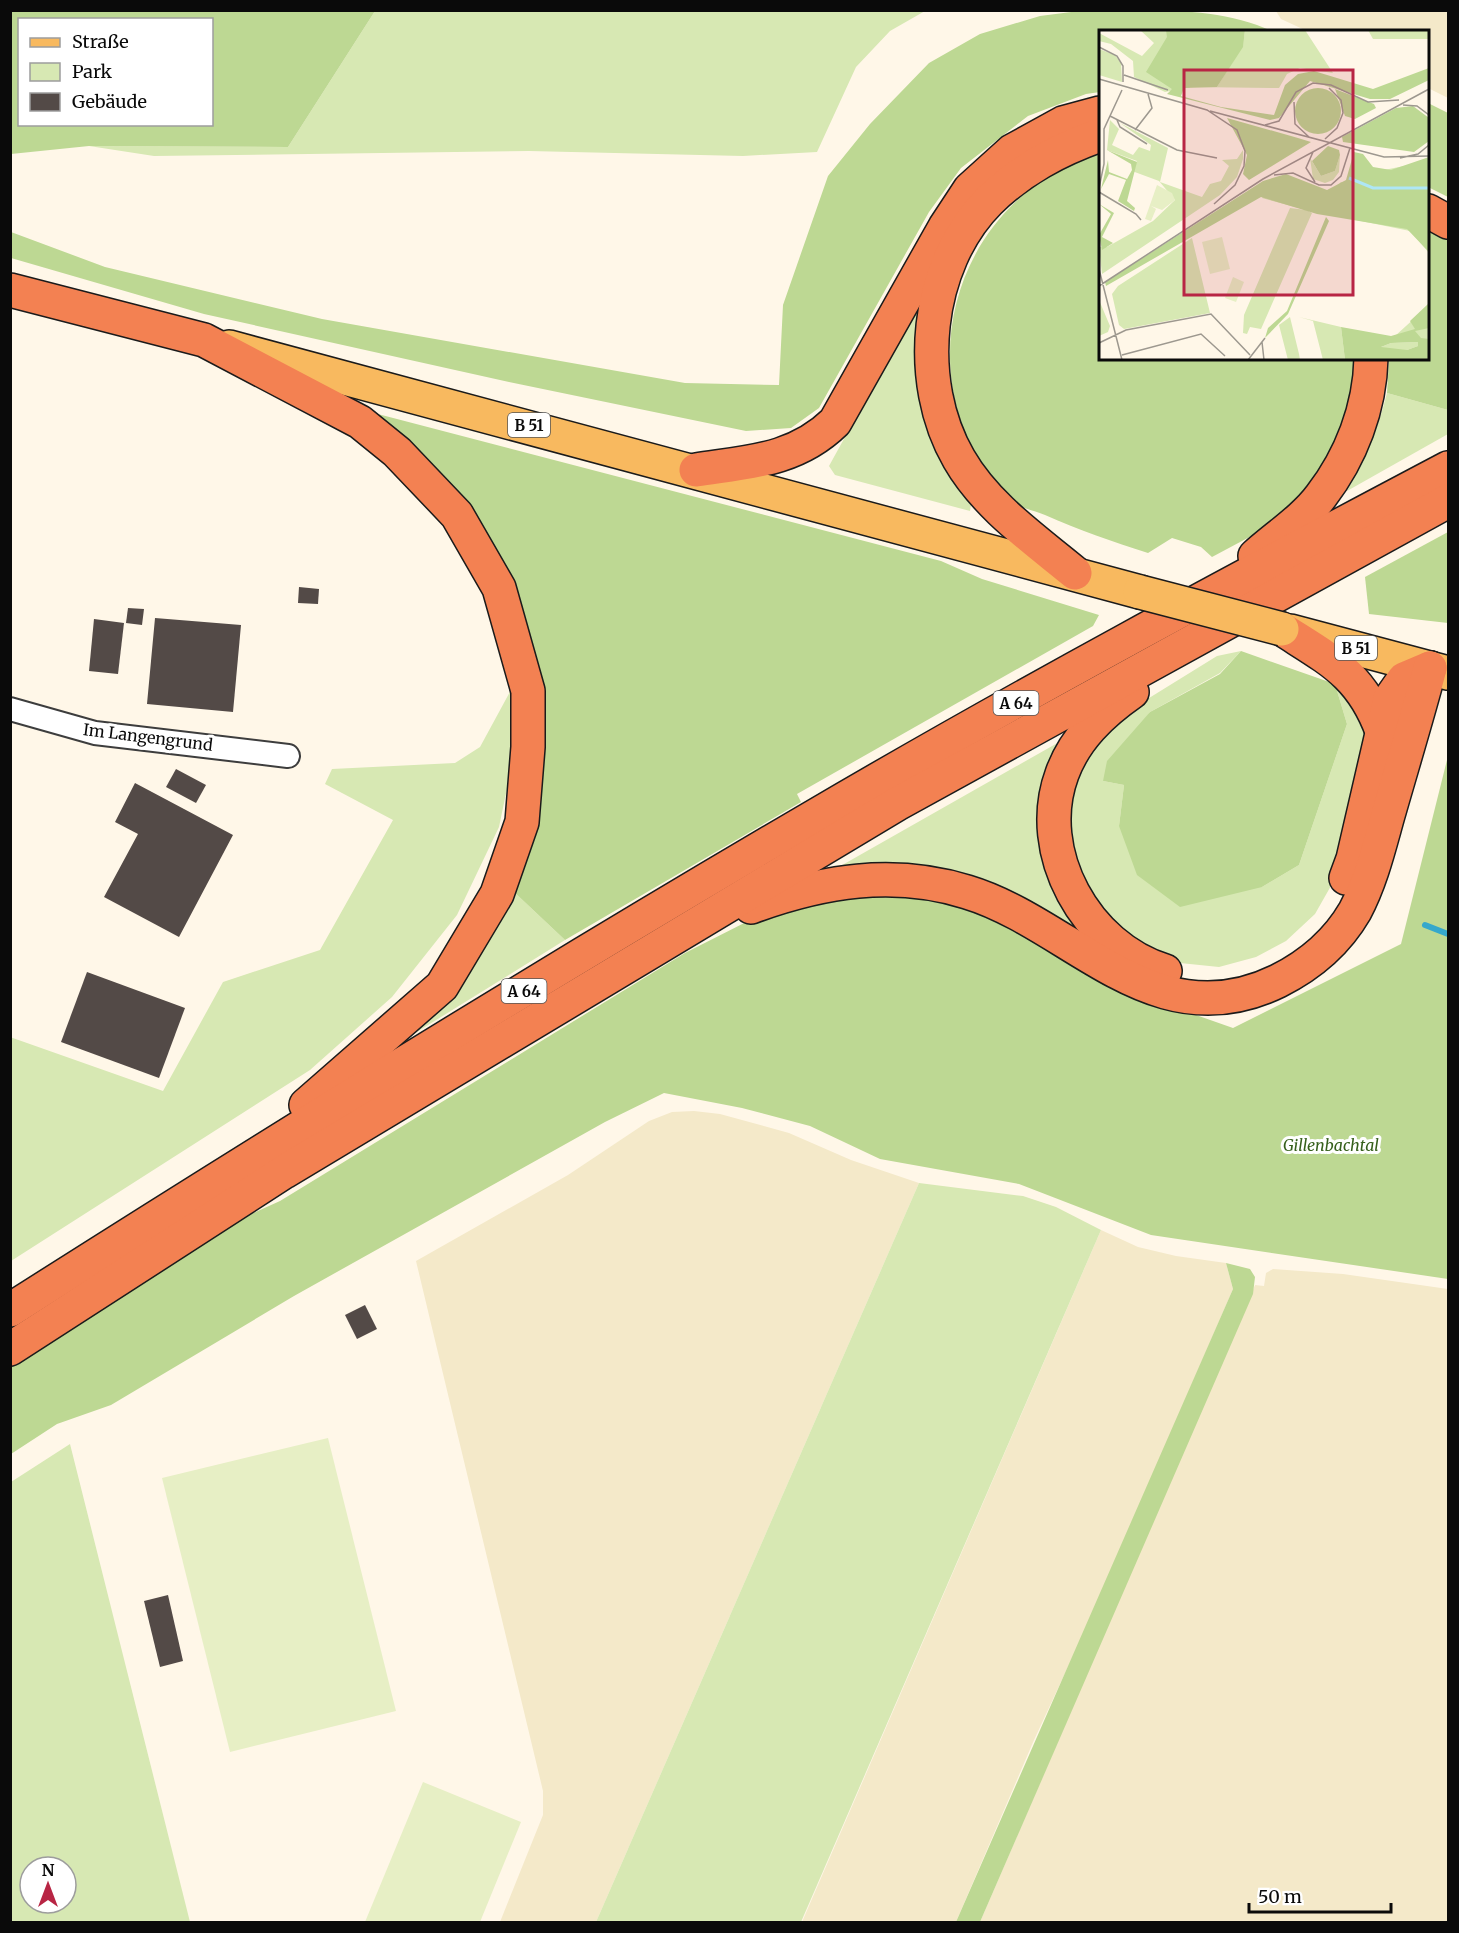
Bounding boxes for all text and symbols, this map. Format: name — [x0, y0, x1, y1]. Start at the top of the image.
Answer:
legend — [18, 18, 213, 126]
text: Straße — [72, 30, 129, 53]
inset map — [1099, 30, 1429, 360]
text: Park — [72, 60, 113, 83]
text: Gebäude — [72, 90, 147, 113]
road number: B 51 — [508, 413, 550, 437]
road number: B 51 — [1335, 636, 1377, 660]
road number: A 64 — [994, 691, 1038, 715]
street label: Im Langengrund — [82, 719, 214, 755]
road number: A 64 — [502, 979, 546, 1003]
park label: Gillenbachtal — [1283, 1135, 1379, 1155]
north arrow — [18, 1855, 78, 1915]
text: N — [42, 1860, 55, 1880]
scale bar — [1249, 1876, 1392, 1914]
text: 50 m — [1258, 1885, 1302, 1908]

